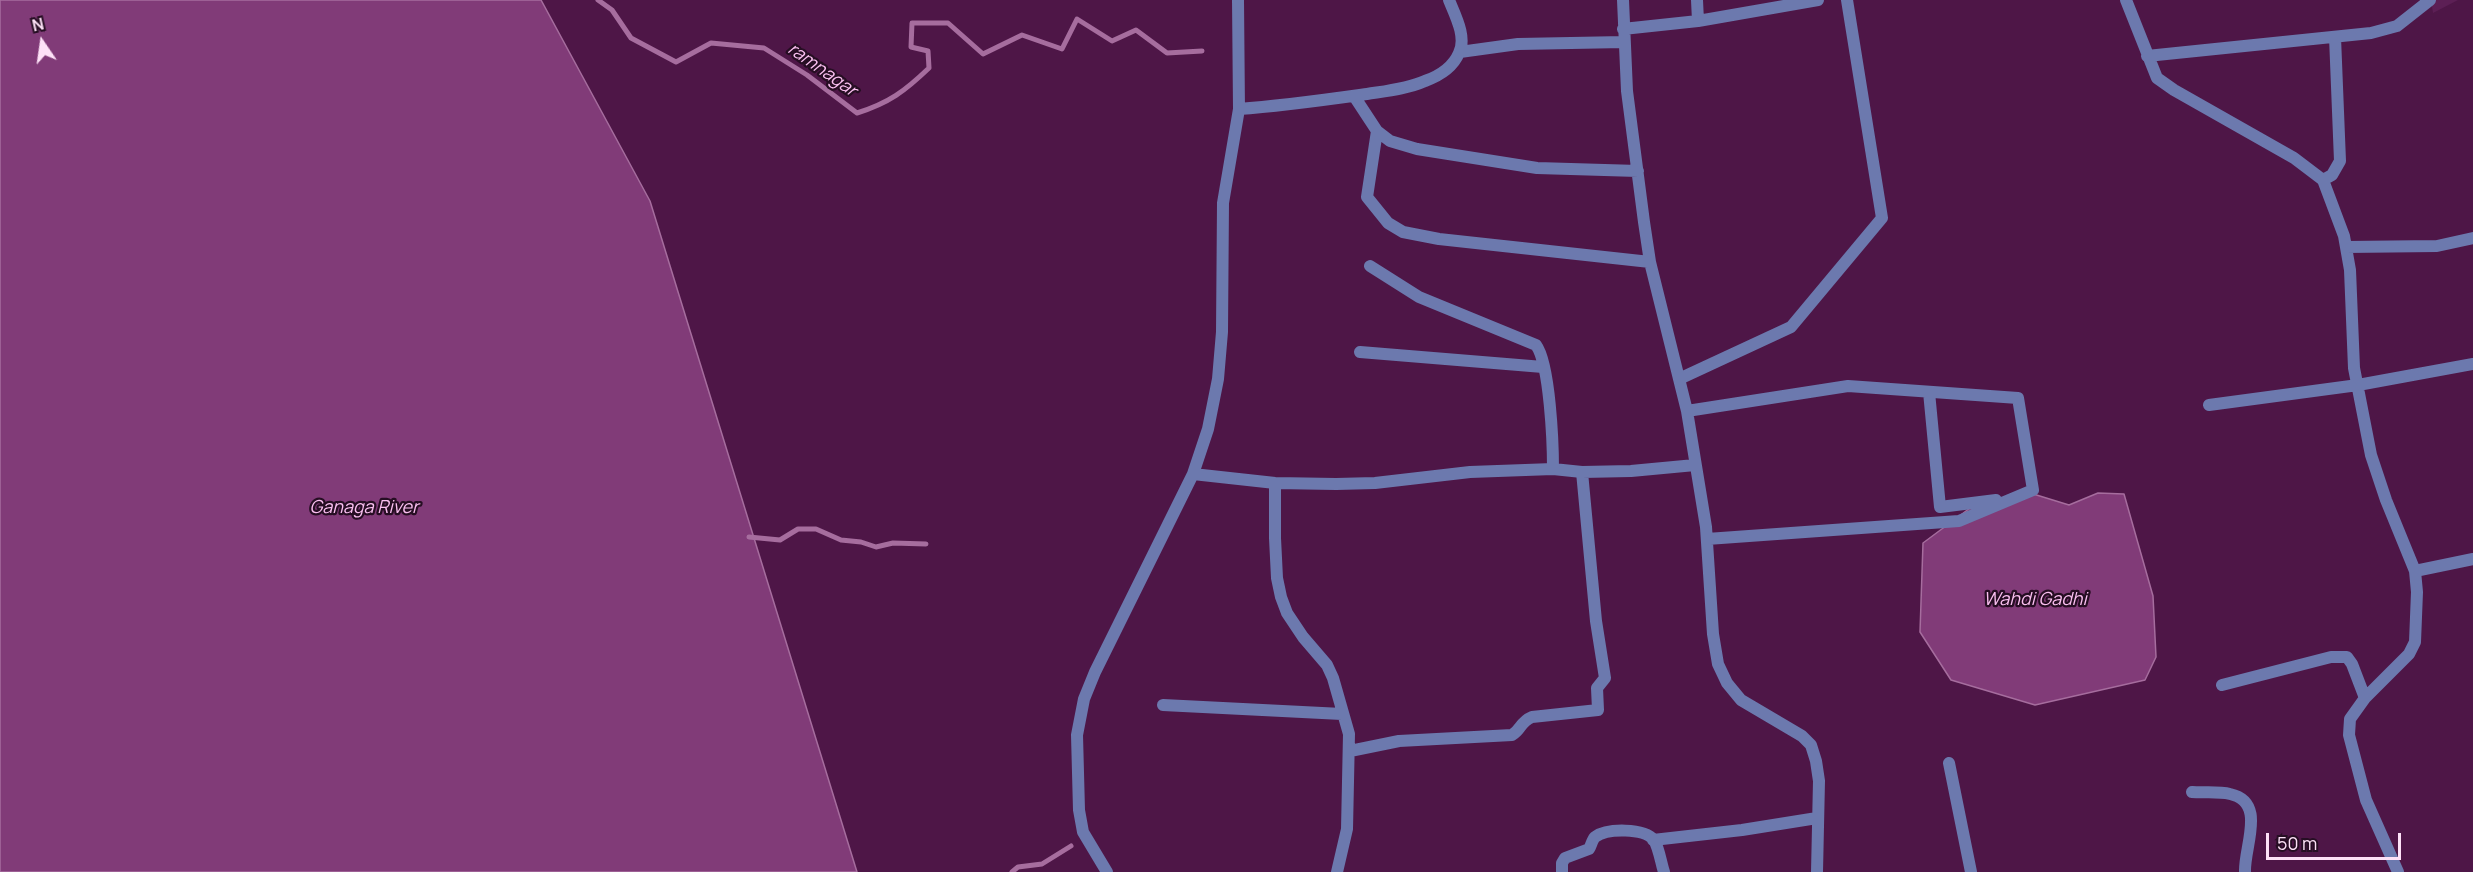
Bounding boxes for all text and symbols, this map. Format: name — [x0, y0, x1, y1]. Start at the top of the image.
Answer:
north arrow — [12, 12, 72, 72]
text: N — [30, 12, 46, 36]
water label: ramnagar — [783, 38, 861, 102]
water label: Ganaga River — [310, 497, 418, 519]
water label: Wahdi Gadhi — [1983, 589, 2087, 611]
scale bar — [2269, 821, 2404, 859]
text: 50 m — [2277, 831, 2317, 855]

